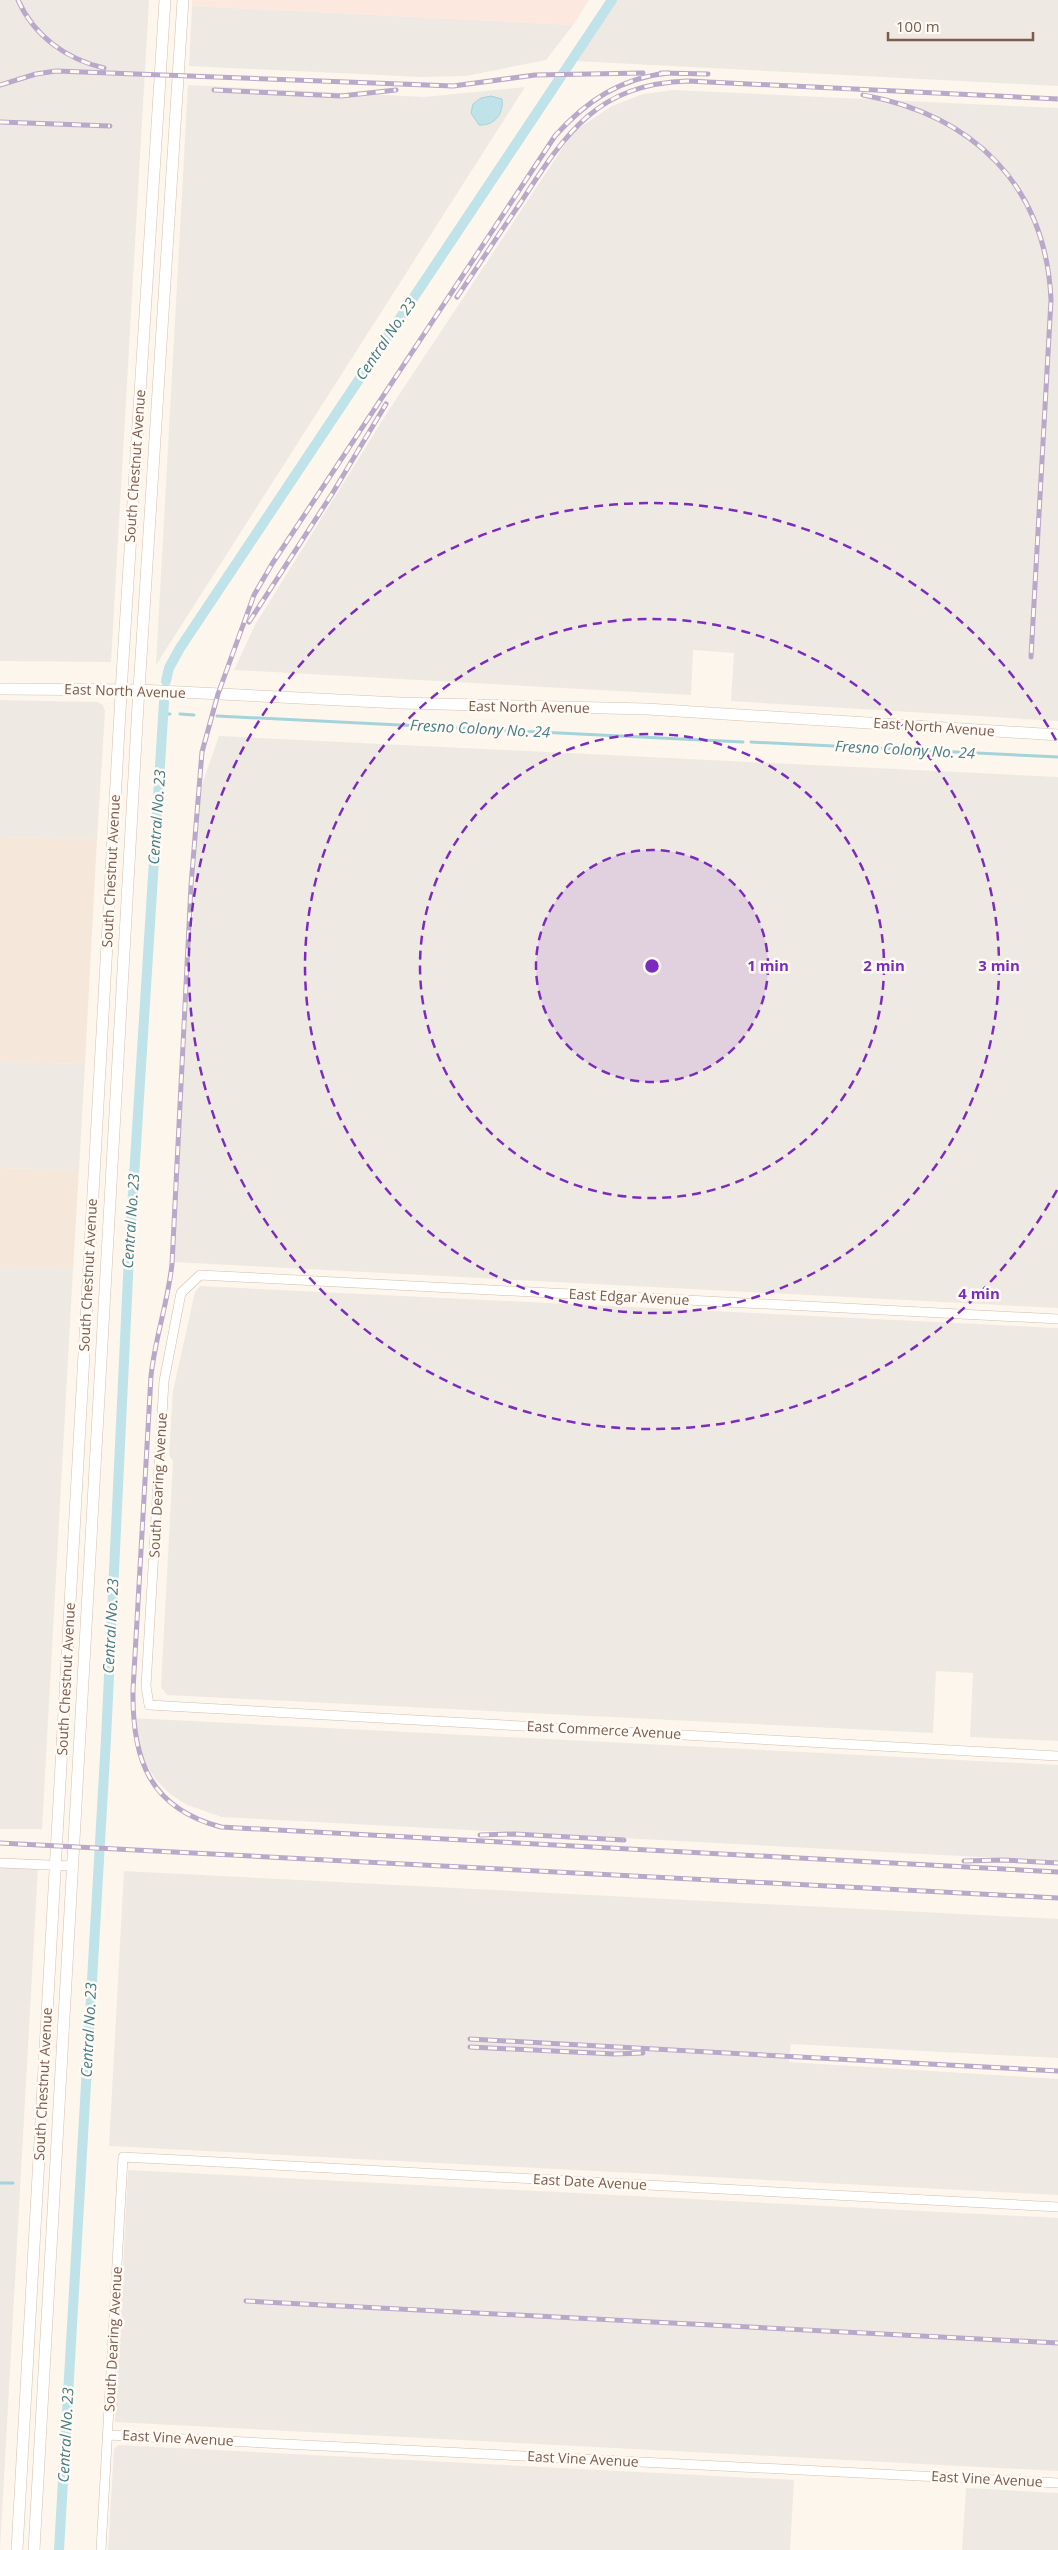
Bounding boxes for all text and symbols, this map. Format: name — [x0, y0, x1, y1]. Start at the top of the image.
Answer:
scale bar — [888, 10, 1033, 42]
text: 100 m — [896, 16, 940, 36]
water label: Central No. 23 — [350, 293, 420, 383]
street label: South Chestnut Avenue — [120, 389, 149, 543]
street label: East North Avenue — [64, 679, 186, 702]
street label: East North Avenue — [468, 696, 590, 717]
street label: East North Avenue — [873, 713, 995, 740]
water label: Fresno Colony No. 24 — [410, 714, 551, 742]
water label: Fresno Colony No. 24 — [835, 735, 976, 763]
water label: Central No. 23 — [143, 769, 169, 865]
street label: South Chestnut Avenue — [97, 794, 124, 948]
text: 1 min — [747, 955, 789, 975]
text: 2 min — [863, 955, 905, 975]
text: 3 min — [978, 955, 1020, 975]
centre of rings — [643, 957, 661, 975]
water label: Central No. 23 — [117, 1173, 143, 1269]
street label: South Chestnut Avenue — [74, 1198, 101, 1352]
text: 4 min — [958, 1283, 1000, 1303]
street label: East Edgar Avenue — [568, 1284, 690, 1309]
street label: South Dearing Avenue — [144, 1412, 171, 1558]
water label: Central No. 23 — [98, 1578, 122, 1674]
street label: South Chestnut Avenue — [52, 1602, 79, 1756]
street label: East Commerce Avenue — [526, 1716, 682, 1743]
water label: Central No. 23 — [76, 1982, 100, 2078]
street label: South Chestnut Avenue — [29, 2007, 56, 2161]
street label: East Date Avenue — [533, 2169, 648, 2194]
street label: South Dearing Avenue — [99, 2266, 126, 2412]
water label: Central No. 23 — [53, 2387, 77, 2483]
street label: East Vine Avenue — [122, 2425, 234, 2450]
street label: East Vine Avenue — [527, 2446, 639, 2471]
street label: East Vine Avenue — [931, 2466, 1043, 2491]

